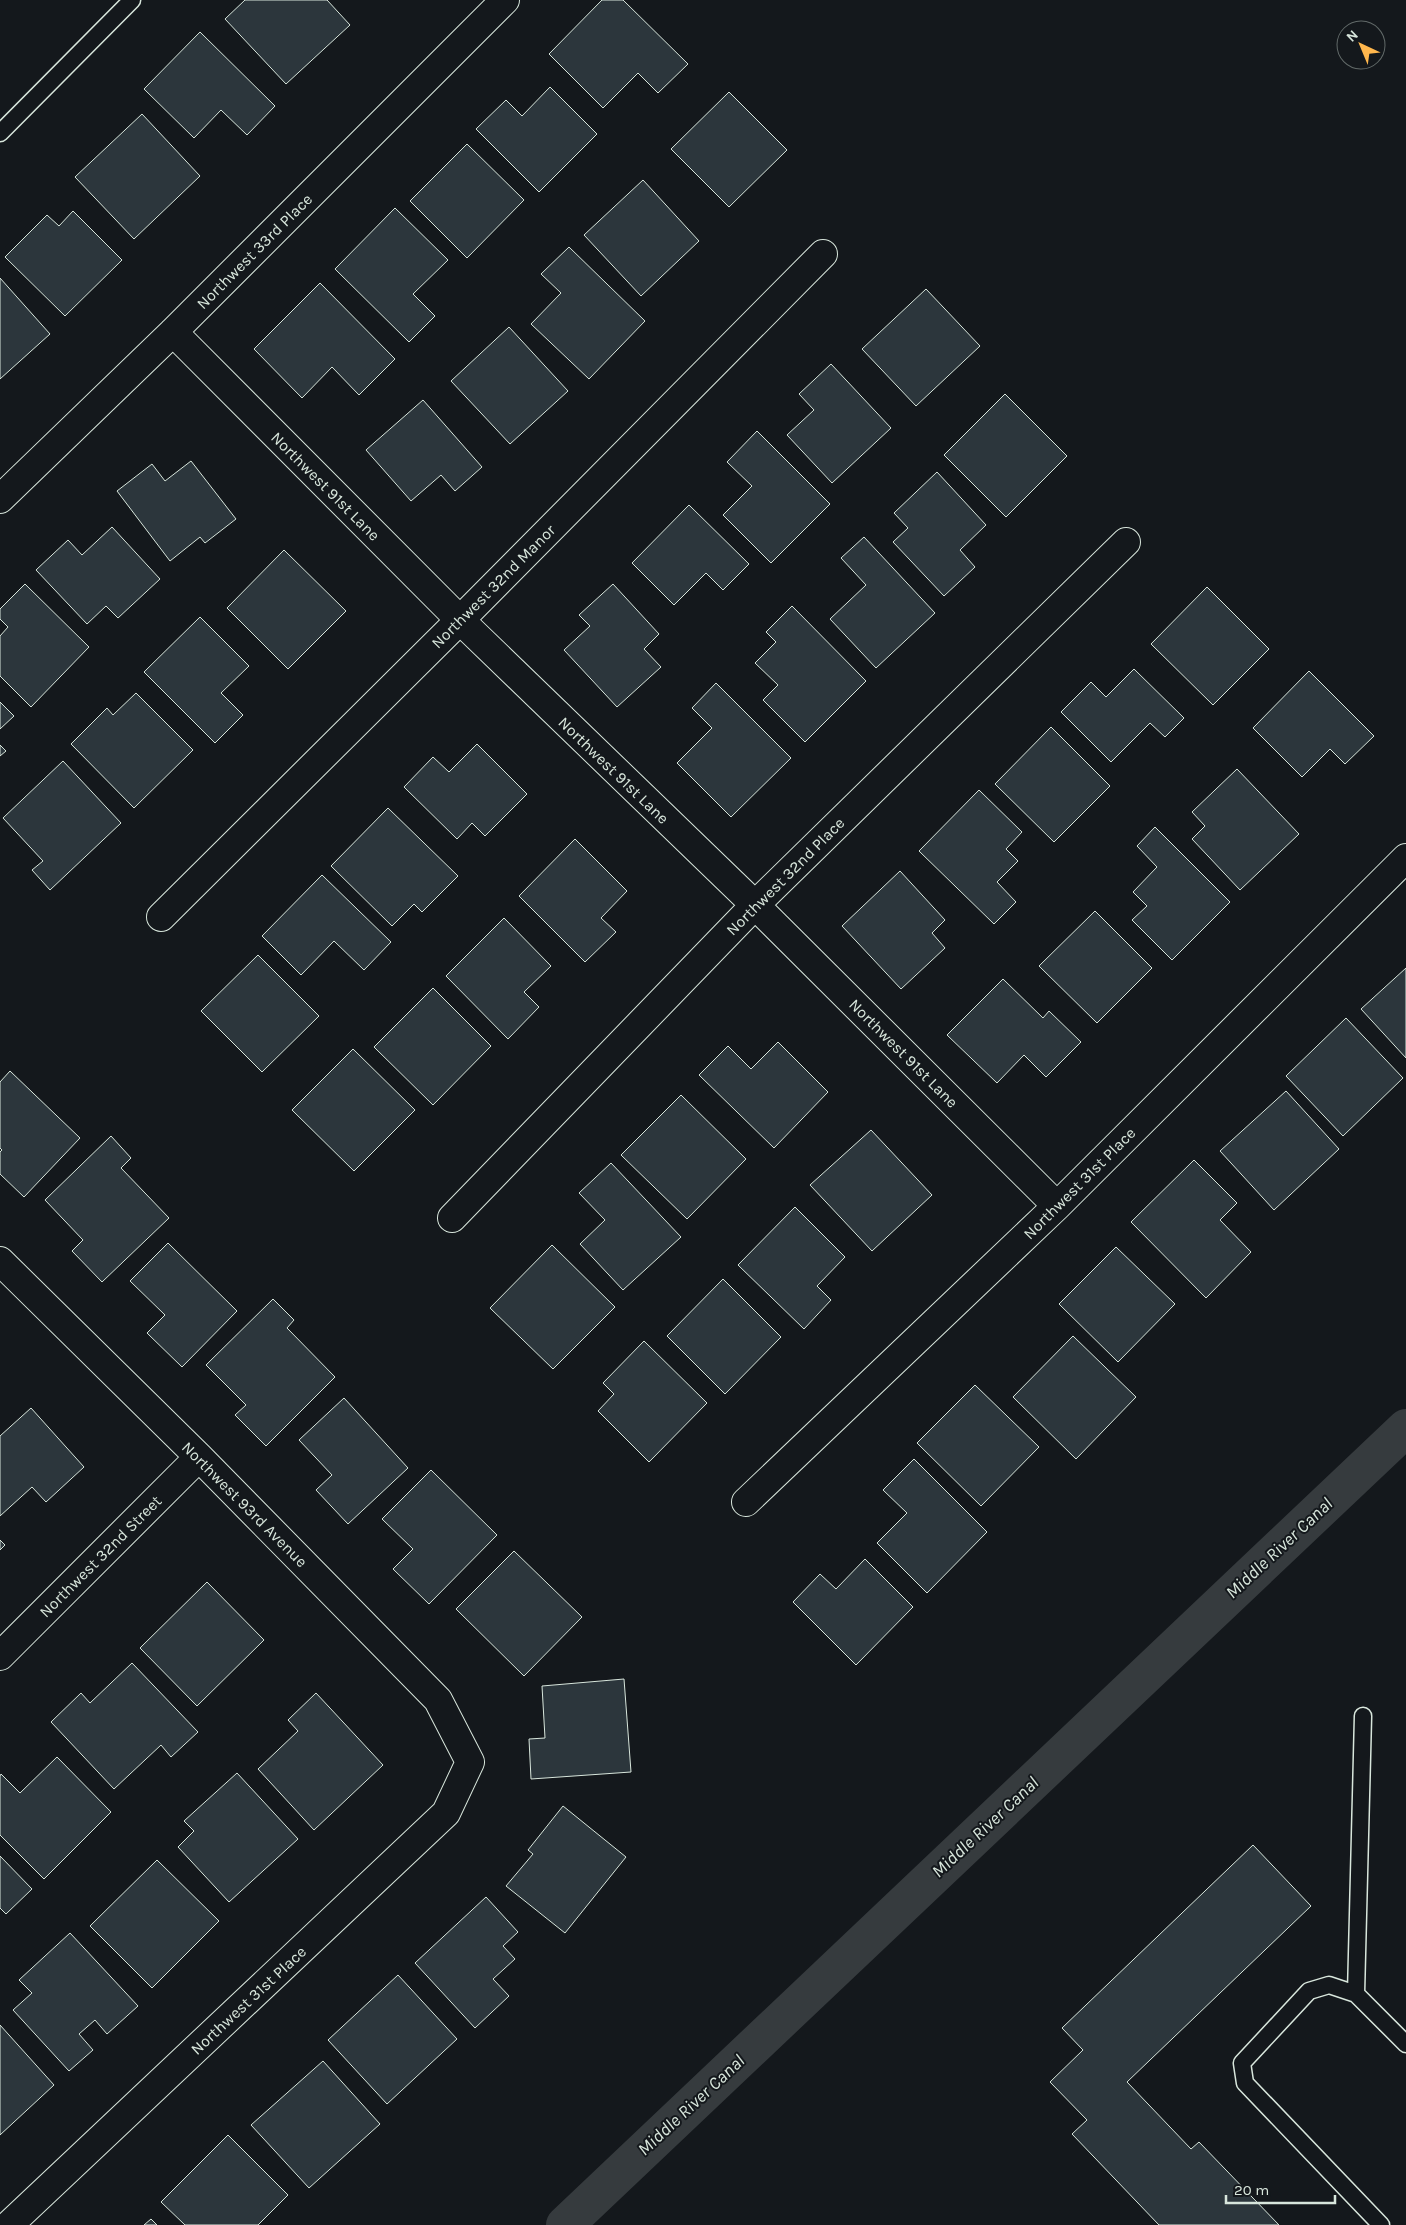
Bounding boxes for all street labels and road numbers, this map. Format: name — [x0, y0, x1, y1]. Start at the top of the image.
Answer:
street label: Northwest 33rd Place — [193, 190, 316, 313]
street label: Northwest 91st Lane — [267, 428, 384, 545]
street label: Northwest 32nd Manor — [427, 520, 559, 652]
street label: Northwest 91st Lane — [554, 713, 673, 828]
street label: Northwest 32nd Place — [722, 813, 848, 939]
street label: Northwest 91st Lane — [845, 995, 962, 1112]
street label: Northwest 31st Place — [1019, 1123, 1139, 1243]
street label: Northwest 93rd Avenue — [178, 1438, 311, 1571]
street label: Northwest 32nd Street — [35, 1491, 165, 1621]
street label: Northwest 31st Place — [187, 1942, 310, 2059]

